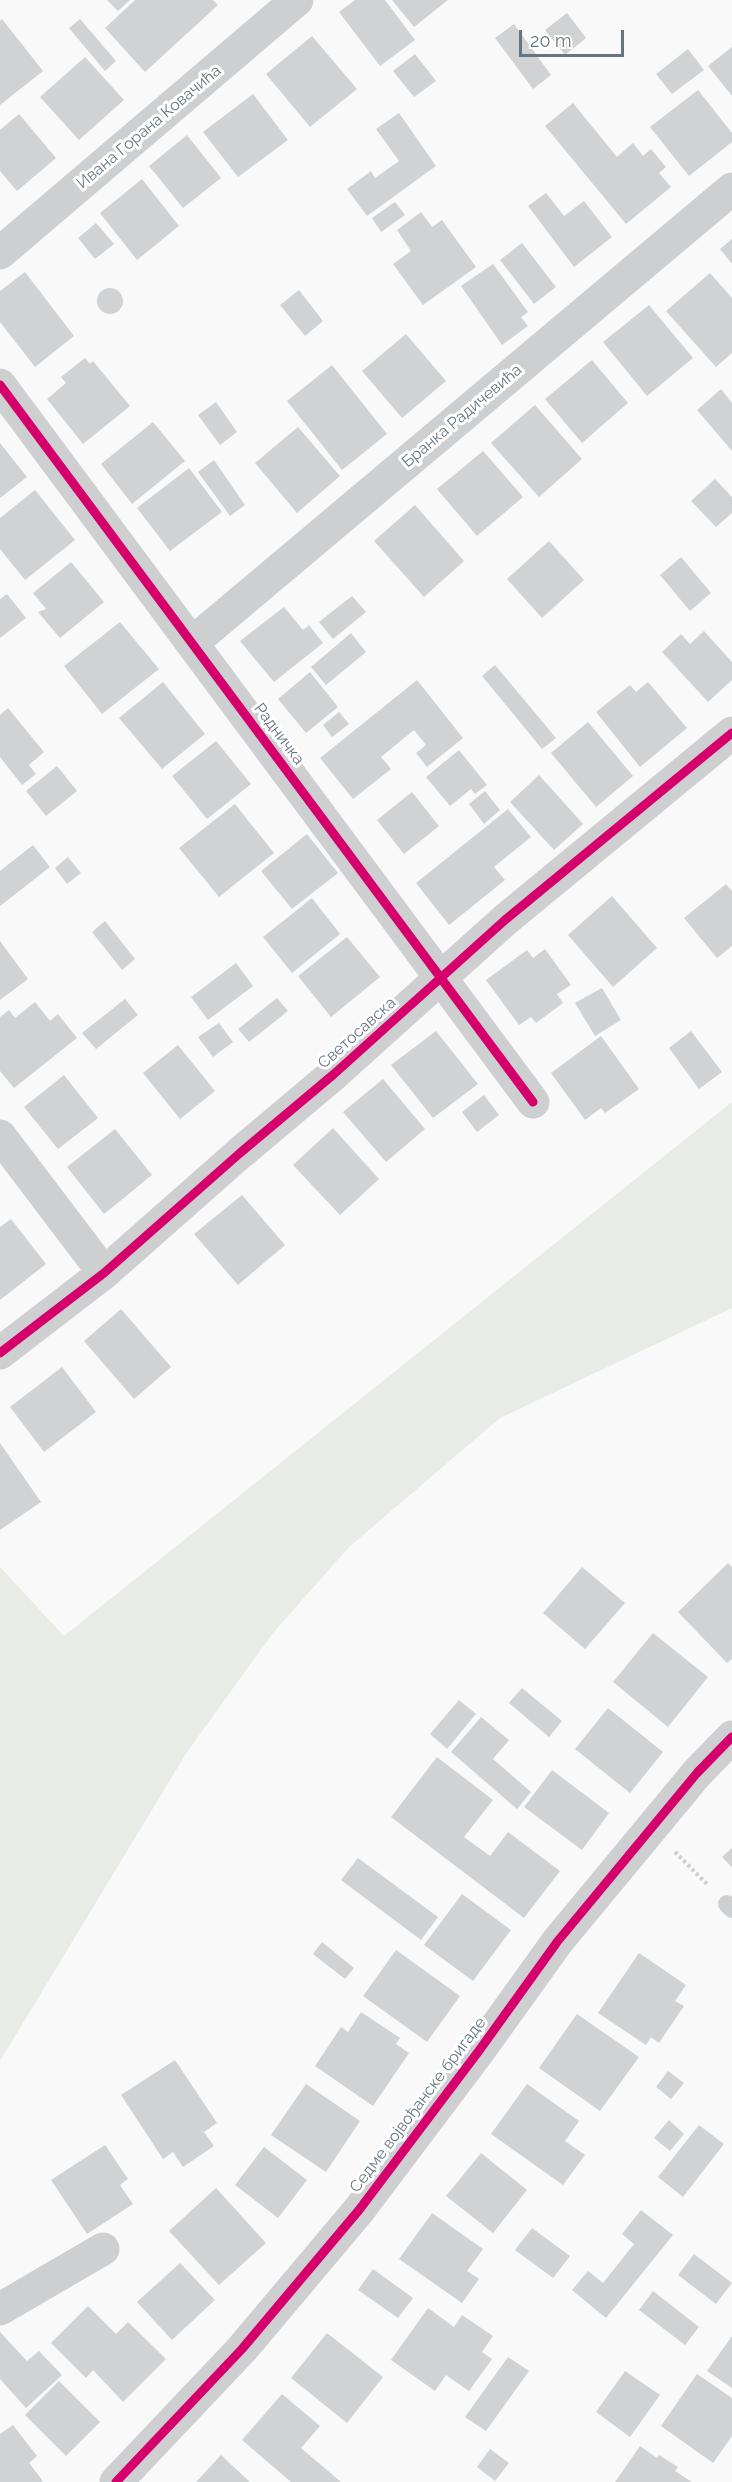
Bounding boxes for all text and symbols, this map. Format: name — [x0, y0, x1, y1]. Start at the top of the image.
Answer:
scale bar — [522, 18, 627, 56]
text: 20 m — [530, 30, 572, 51]
street label: Ивана Горана Ковачића — [73, 61, 225, 193]
street label: Бранка Радичевића — [398, 360, 526, 472]
street label: Радничка — [250, 699, 308, 769]
street label: Светосавска — [314, 993, 400, 1073]
street label: Седме војвођанске бригаде — [346, 2014, 490, 2196]

